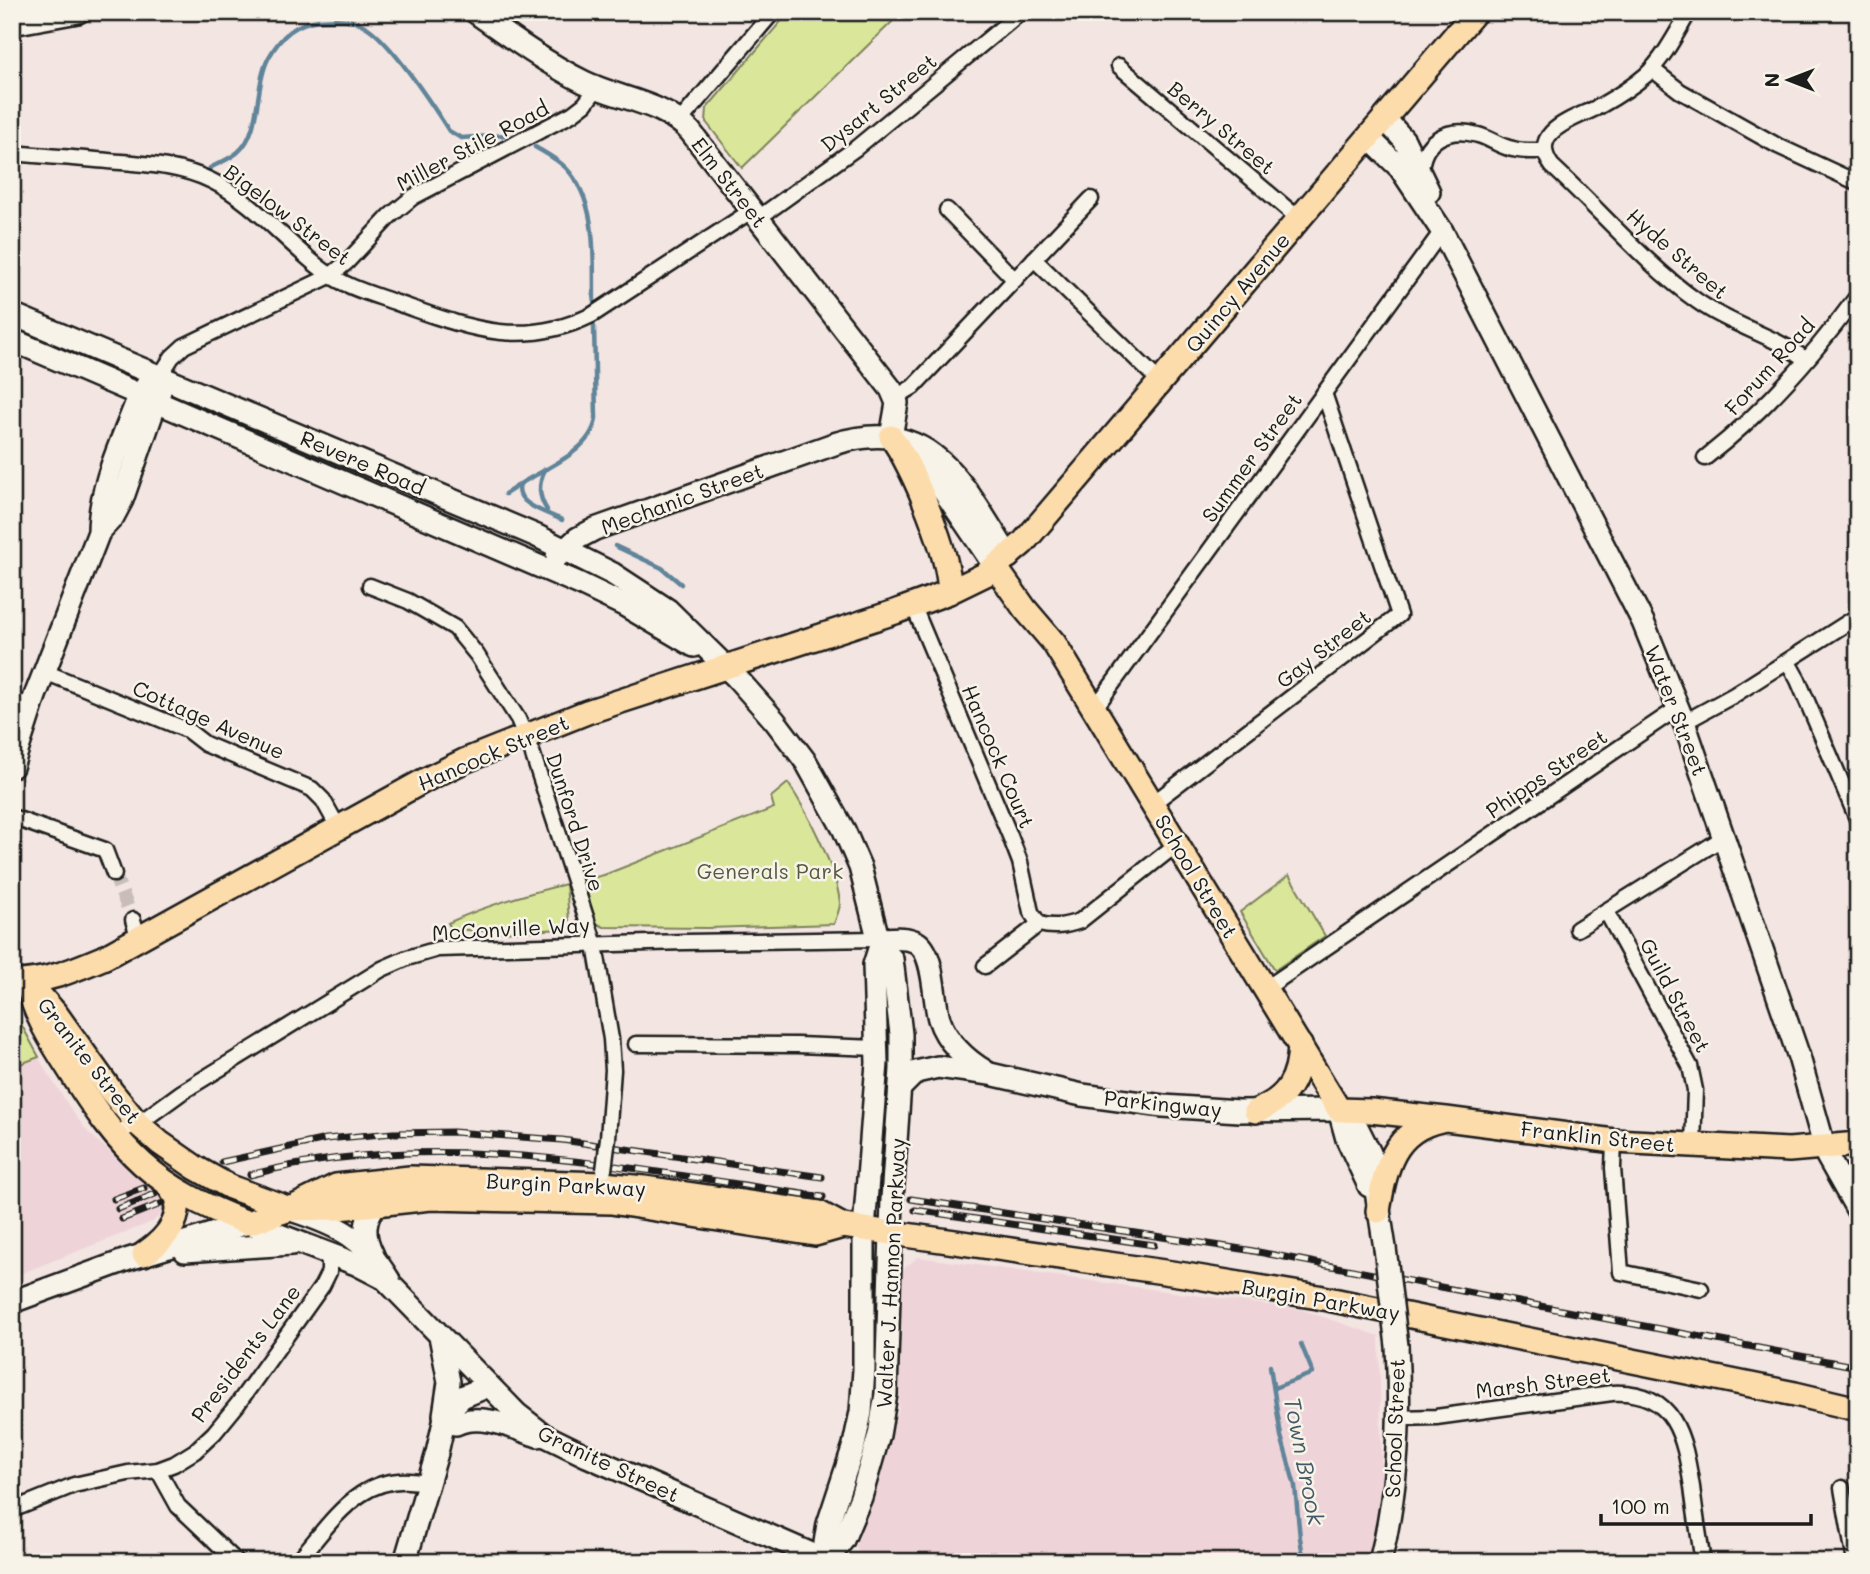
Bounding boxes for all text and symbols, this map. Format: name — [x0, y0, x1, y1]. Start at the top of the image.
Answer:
north arrow — [1755, 46, 1825, 116]
street label: Dysart Street — [814, 47, 942, 157]
text: N — [1759, 73, 1784, 87]
street label: Berry Street — [1163, 74, 1281, 180]
street label: Miller Stile Road — [391, 93, 553, 197]
street label: Elm Street — [686, 131, 774, 233]
street label: Bigelow Street — [219, 157, 357, 271]
street label: Hyde Street — [1622, 202, 1734, 304]
street label: Quincy Avenue — [1179, 226, 1295, 358]
street label: Forum Road — [1718, 312, 1820, 420]
street label: Summer Street — [1195, 387, 1307, 527]
street label: Revere Road — [296, 424, 430, 500]
street label: Mechanic Street — [597, 456, 767, 540]
street label: Gay Street — [1270, 603, 1376, 693]
street label: Water Street — [1640, 641, 1714, 779]
street label: Cottage Avenue — [129, 673, 289, 765]
street label: Hancock Court — [957, 680, 1041, 832]
street label: Hancock Street — [413, 708, 573, 796]
street label: Phipps Street — [1480, 722, 1612, 824]
street label: Dunford Drive — [541, 749, 611, 895]
street label: School Street — [1149, 809, 1245, 943]
park label: Generals Park — [697, 857, 843, 884]
street label: McConville Way — [431, 910, 591, 946]
street label: Guild Street — [1635, 933, 1717, 1057]
street label: Granite Street — [32, 991, 148, 1129]
street label: Parkingway — [1103, 1083, 1223, 1123]
street label: Franklin Street — [1519, 1114, 1677, 1158]
street label: Walter J. Hannon Parkway — [869, 1137, 911, 1409]
street label: Burgin Parkway — [485, 1166, 647, 1202]
street label: Burgin Parkway — [1240, 1272, 1402, 1326]
street label: Presidents Lane — [184, 1279, 306, 1427]
street label: School Street — [1378, 1358, 1410, 1498]
street label: Marsh Street — [1474, 1360, 1612, 1404]
water label: Town Brook — [1278, 1394, 1332, 1528]
street label: Granite Street — [534, 1418, 684, 1508]
scale bar — [1601, 1483, 1811, 1527]
text: 100 m — [1611, 1492, 1670, 1519]

